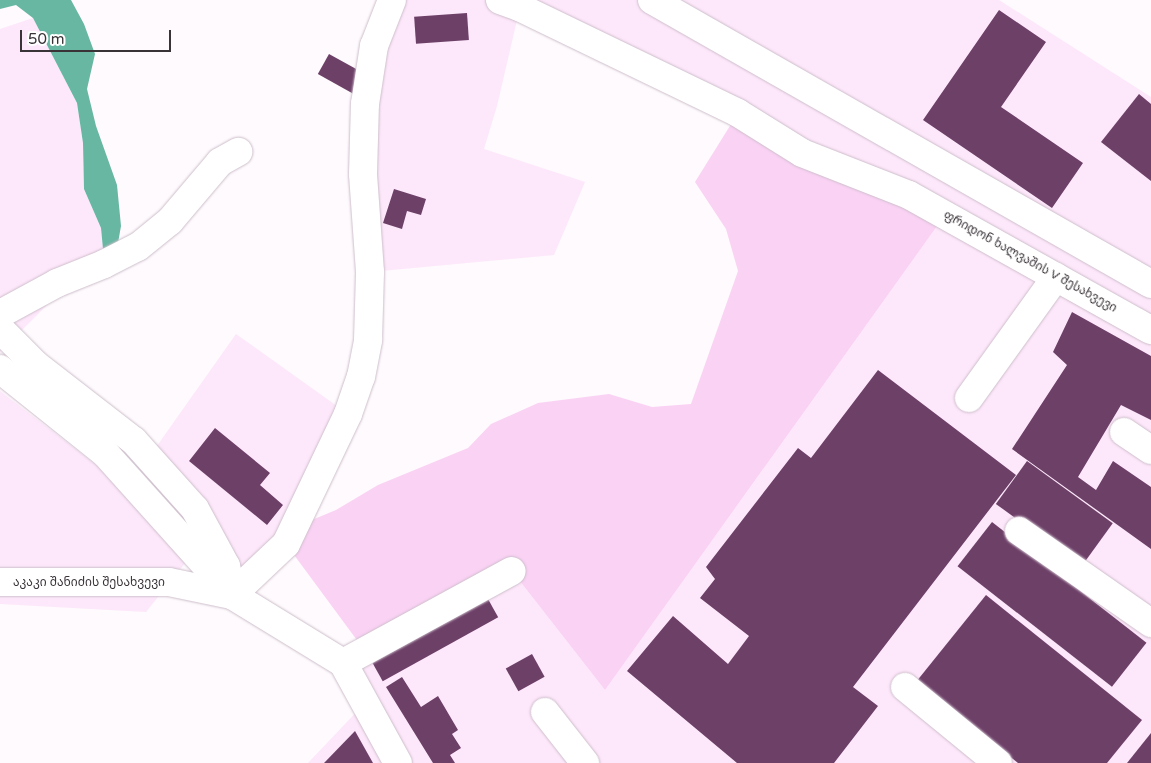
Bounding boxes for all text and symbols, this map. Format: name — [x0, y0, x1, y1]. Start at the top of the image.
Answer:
scale bar — [22, 20, 174, 52]
text: 50 m — [28, 30, 65, 48]
street label: ფრიდონ ხალვაშის V შესახვევი — [941, 208, 1119, 316]
street label: აკაკი შანიძის შესახვევი — [13, 576, 165, 590]

